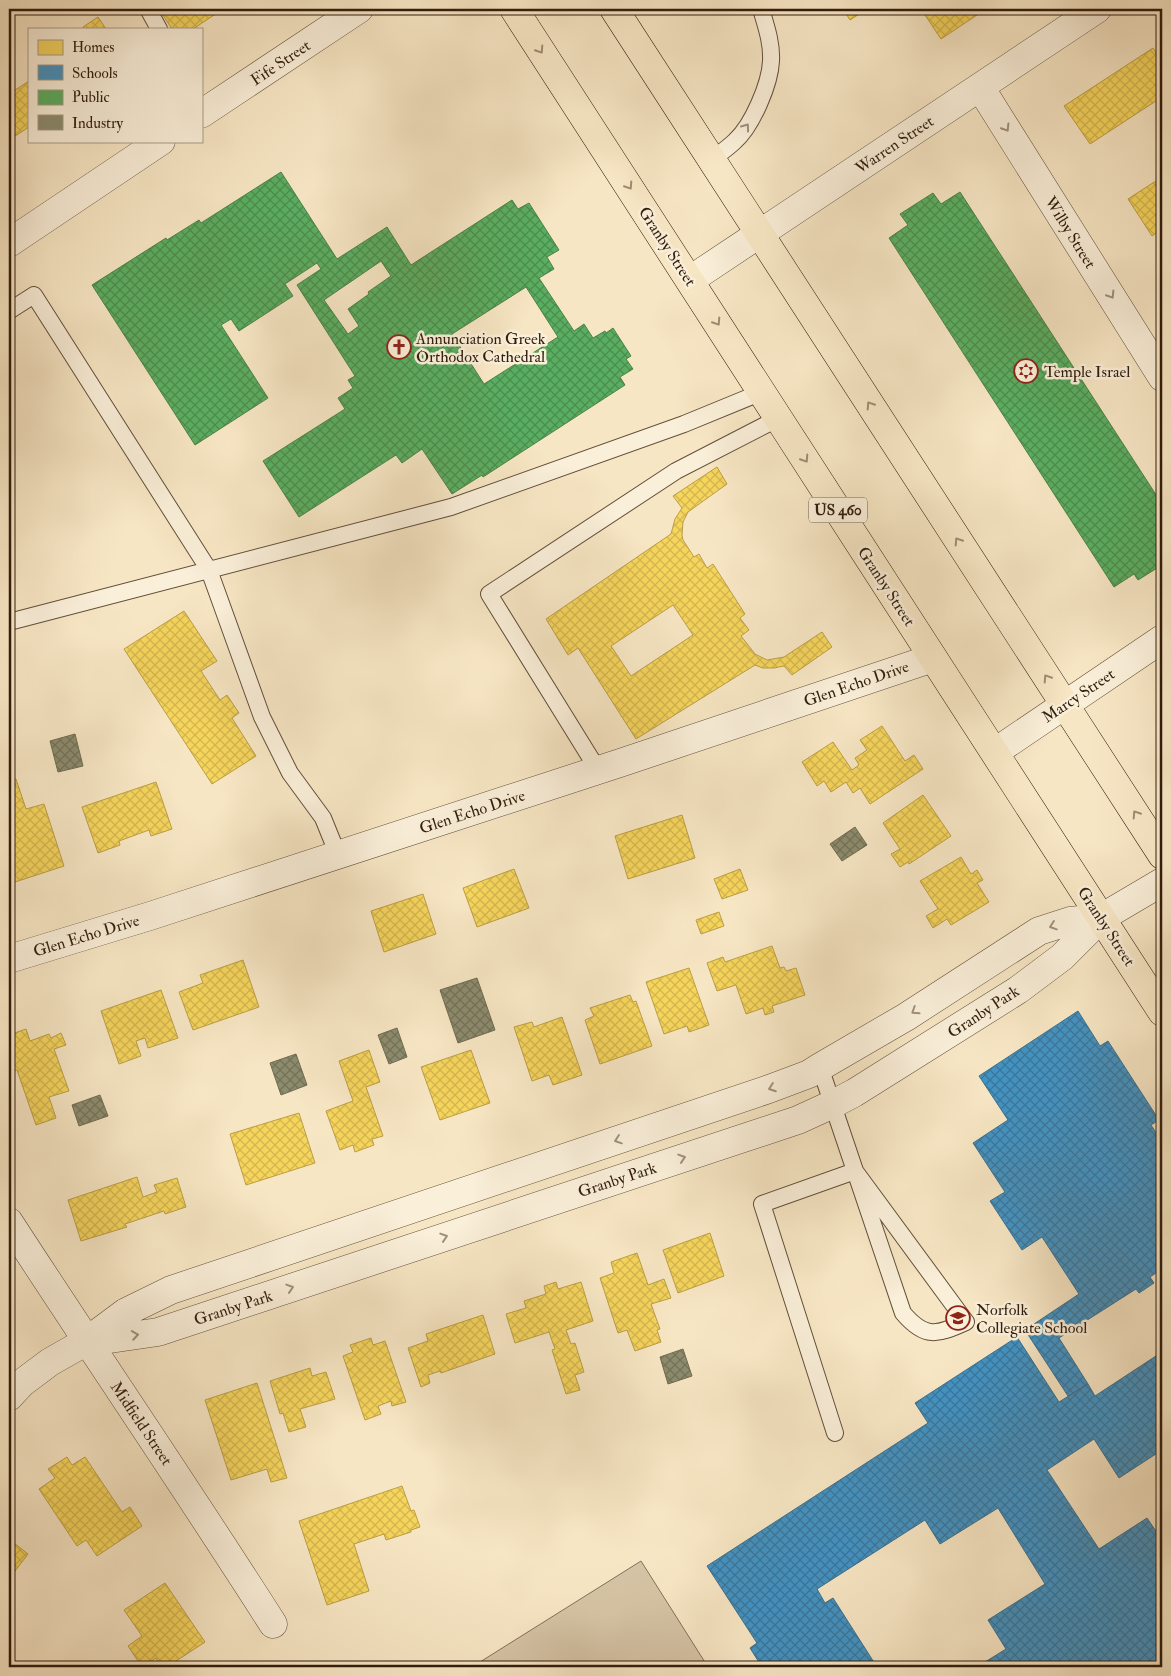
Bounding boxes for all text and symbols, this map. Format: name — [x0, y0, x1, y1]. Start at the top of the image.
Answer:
legend — [28, 28, 202, 142]
street label: Fife Street — [247, 36, 314, 90]
text: Homes — [72, 38, 114, 57]
one-way arrow — [534, 44, 544, 53]
text: Schools — [72, 64, 118, 83]
text: Public — [72, 88, 110, 107]
street label: Warren Street — [851, 111, 938, 179]
text: Industry — [72, 114, 123, 133]
one-way arrow — [740, 123, 749, 133]
one-way arrow — [999, 123, 1009, 132]
one-way arrow — [623, 180, 632, 190]
street label: Wilby Street — [1040, 192, 1100, 272]
street label: Granby Street — [634, 203, 700, 290]
one-way arrow — [1105, 290, 1114, 299]
one-way arrow — [711, 317, 720, 326]
place label: Annunciation Greek Orthodox Cathedral — [415, 329, 546, 367]
church icon: Annunciation Greek Orthodox Cathedral — [386, 334, 412, 360]
synagogue icon: Temple Israel — [1013, 358, 1039, 384]
place label: Temple Israel — [1044, 362, 1130, 383]
one-way arrow — [867, 401, 876, 411]
one-way arrow — [799, 453, 808, 463]
road number: US 460 — [809, 498, 867, 522]
one-way arrow — [955, 538, 965, 547]
street label: Granby Street — [853, 543, 919, 630]
street label: Glen Echo Drive — [801, 657, 912, 711]
street label: Marcy Street — [1038, 664, 1119, 727]
one-way arrow — [1044, 674, 1053, 683]
street label: Glen Echo Drive — [417, 785, 528, 838]
one-way arrow — [1132, 810, 1142, 819]
street label: Granby Street — [1073, 883, 1139, 970]
street label: Glen Echo Drive — [31, 910, 142, 962]
one-way arrow — [1050, 921, 1058, 931]
street label: Granby Park — [944, 981, 1023, 1042]
one-way arrow — [911, 1005, 921, 1014]
one-way arrow — [768, 1082, 777, 1092]
one-way arrow — [615, 1134, 623, 1144]
one-way arrow — [677, 1154, 685, 1164]
street label: Granby Park — [575, 1158, 659, 1202]
one-way arrow — [440, 1232, 448, 1242]
one-way arrow — [285, 1283, 294, 1293]
street label: Granby Park — [191, 1286, 275, 1330]
place label: Norfolk Collegiate School — [976, 1300, 1087, 1338]
school or university icon: Norfolk Collegiate School — [945, 1305, 971, 1331]
one-way arrow — [131, 1331, 139, 1341]
street label: Midfield Street — [106, 1378, 177, 1469]

